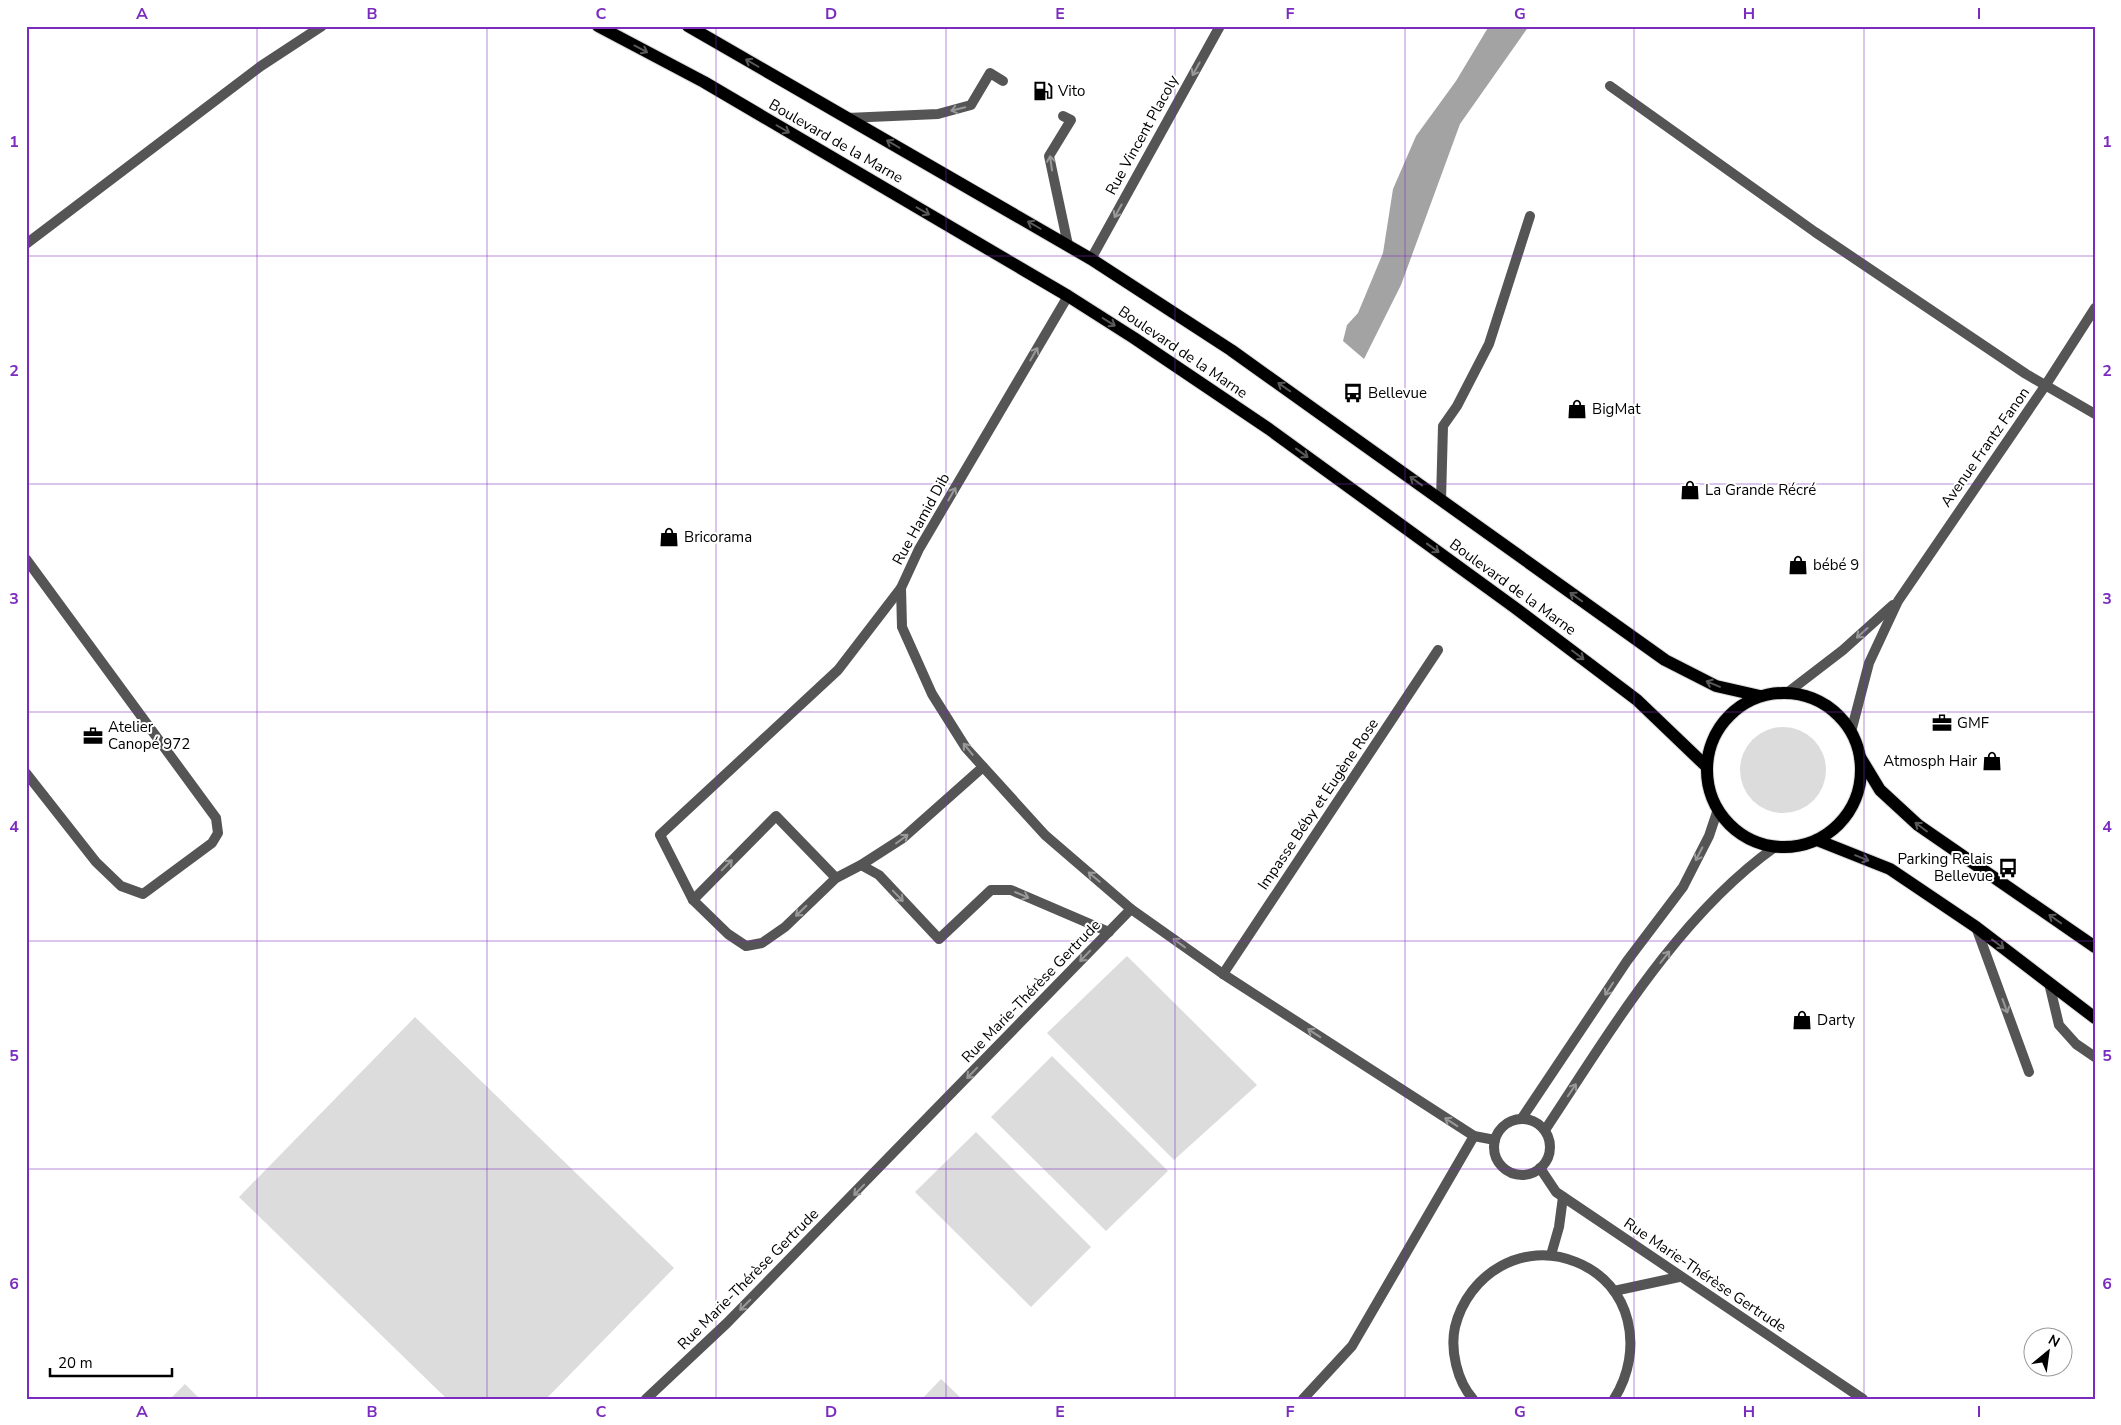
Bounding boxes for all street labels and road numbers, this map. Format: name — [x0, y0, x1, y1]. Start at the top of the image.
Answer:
street label: Rue Vincent Placoly — [1101, 71, 1183, 198]
street label: Boulevard de la Marne — [765, 94, 907, 188]
street label: Boulevard de la Marne — [1114, 301, 1252, 403]
street label: Avenue Frantz Fanon — [1936, 383, 2034, 511]
street label: Rue Hamid Dib — [888, 469, 955, 568]
street label: Boulevard de la Marne — [1446, 534, 1580, 640]
street label: Impasse Béby et Eugène Rose — [1253, 714, 1383, 894]
street label: Rue Marie-Thérèse Gertrude — [957, 915, 1105, 1067]
street label: Rue Marie-Thérèse Gertrude — [673, 1204, 823, 1354]
street label: Rue Marie-Thérèse Gertrude — [1620, 1213, 1790, 1337]

